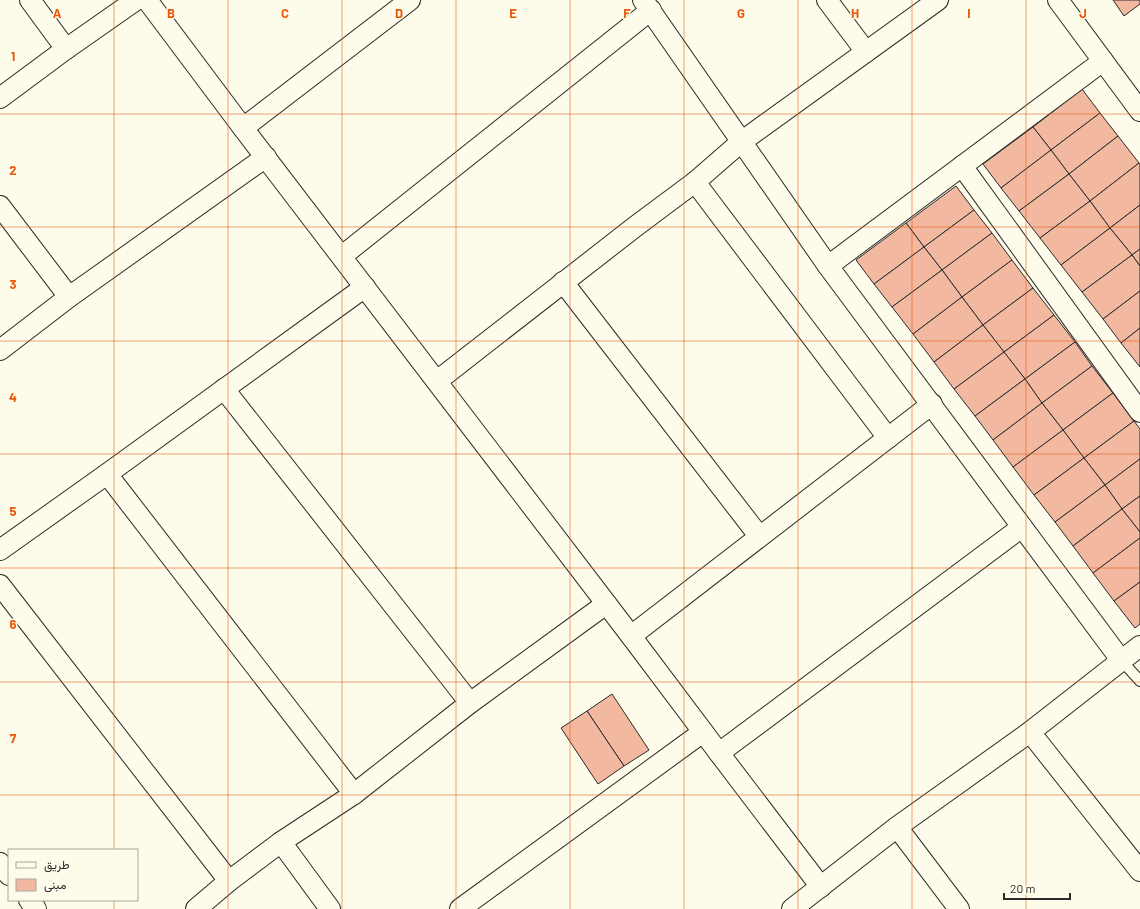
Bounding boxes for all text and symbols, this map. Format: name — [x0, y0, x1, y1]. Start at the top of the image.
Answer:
text: A — [53, 5, 62, 21]
text: B — [167, 5, 175, 21]
text: C — [281, 5, 289, 21]
text: D — [395, 5, 403, 21]
text: E — [509, 5, 517, 21]
text: F — [623, 5, 631, 21]
text: G — [737, 5, 745, 21]
text: H — [851, 5, 859, 21]
text: I — [967, 5, 971, 21]
text: J — [1079, 5, 1087, 21]
text: 1 — [11, 48, 15, 64]
text: 2 — [9, 162, 17, 178]
text: 3 — [9, 276, 17, 292]
text: 4 — [9, 389, 17, 405]
text: 5 — [9, 503, 17, 519]
text: 6 — [10, 616, 17, 632]
text: 7 — [10, 730, 17, 746]
legend — [8, 849, 138, 901]
text: طريق — [44, 857, 70, 873]
scale bar — [1004, 875, 1070, 901]
text: مبنى — [44, 877, 66, 893]
text: 20 m — [1010, 881, 1036, 895]

